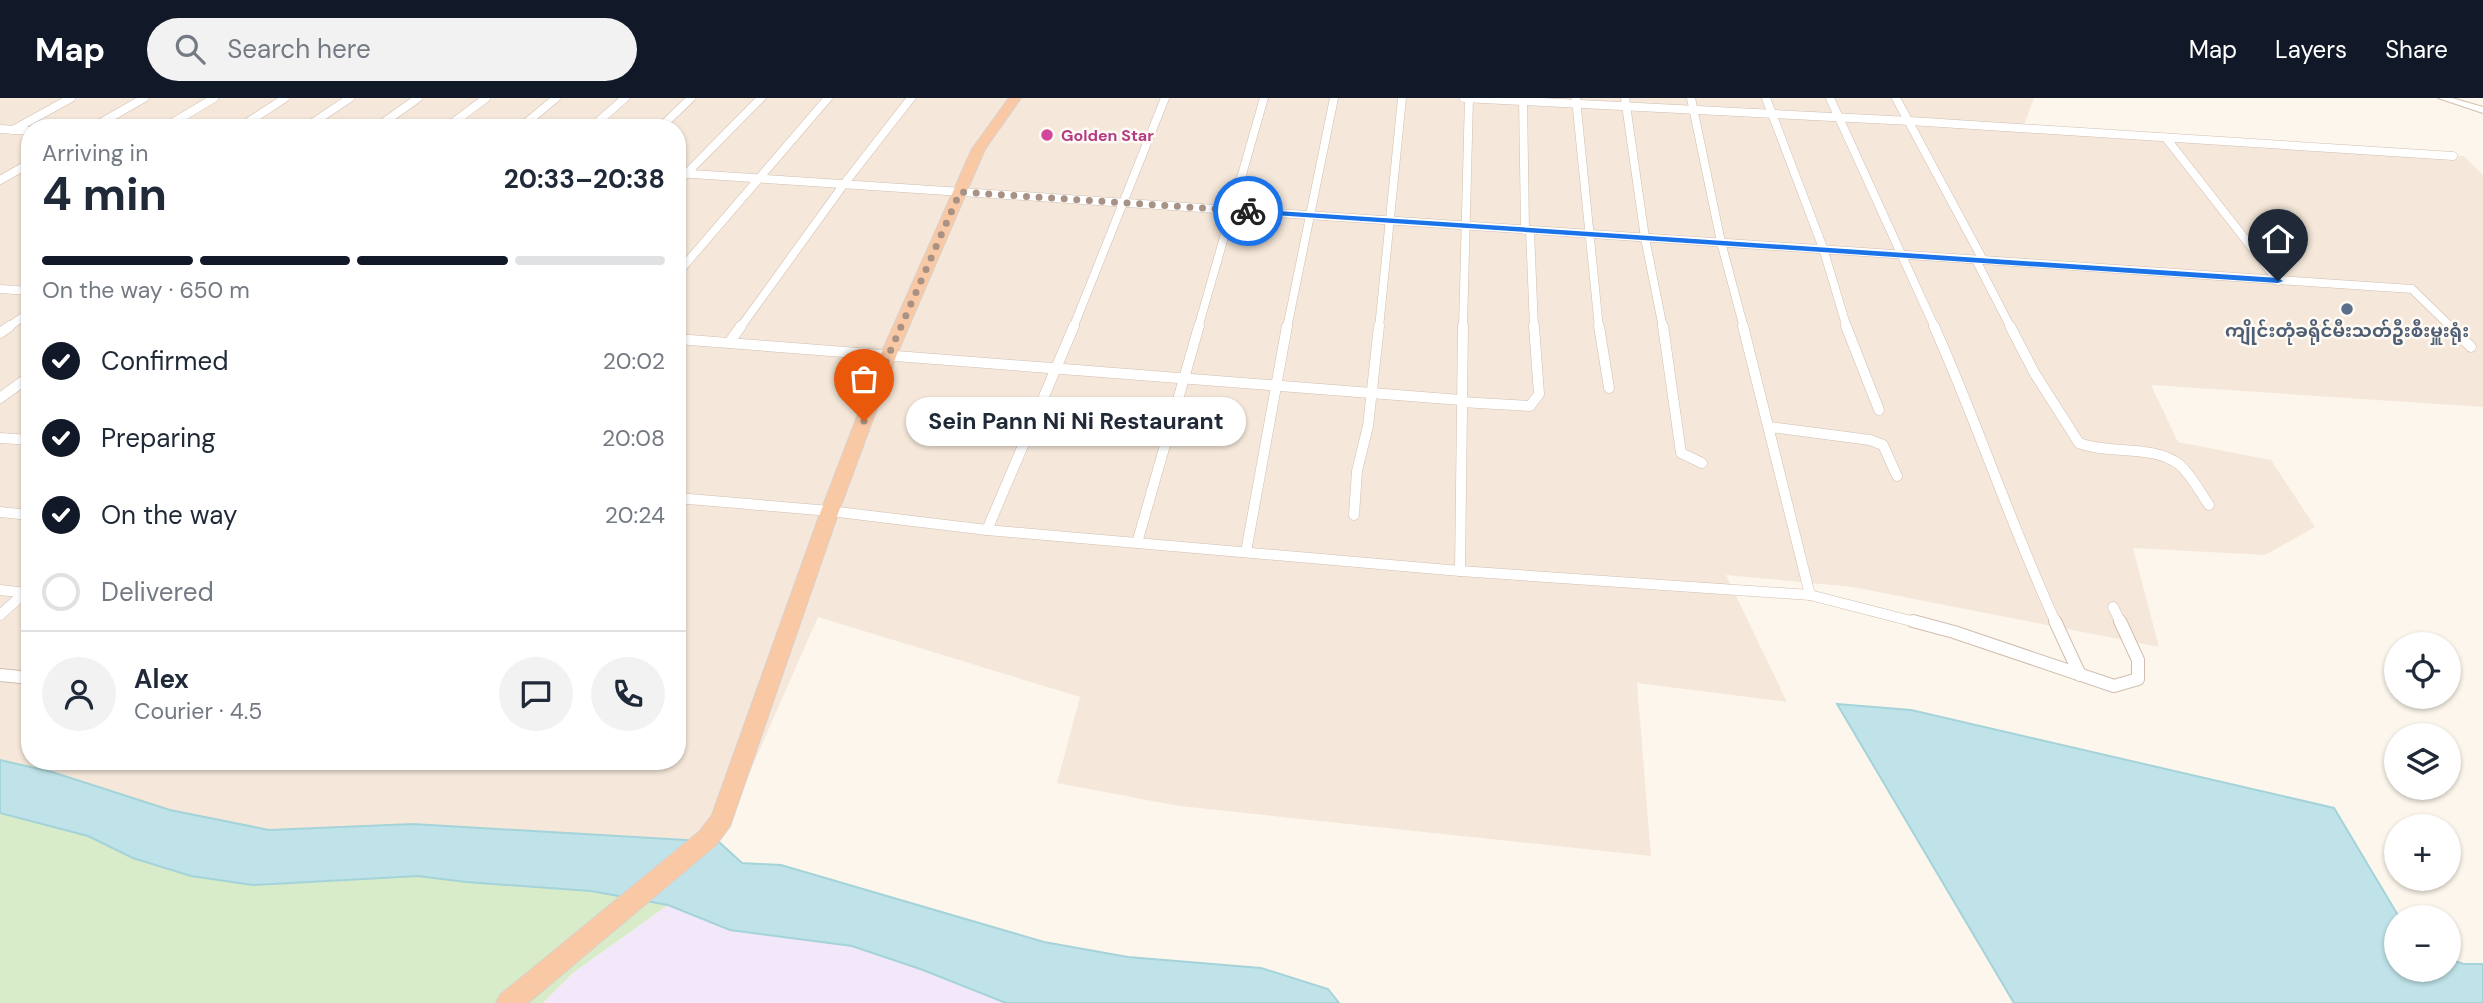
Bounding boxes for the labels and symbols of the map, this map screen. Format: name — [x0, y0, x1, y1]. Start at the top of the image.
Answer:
place label: Golden Star — [1061, 125, 1154, 146]
marker: Golden Star — [1039, 127, 1055, 143]
courier — [1213, 176, 1283, 246]
pin — [2248, 209, 2308, 281]
marker: ကျိုင်းတုံခရိုင်မီးသတ်ဦးစီးမှူးရုံး — [2339, 301, 2355, 317]
place label: ကျိုင်းတုံခရိုင်မီးသတ်ဦးစီးမှူးရုံး — [2225, 319, 2469, 346]
pin — [834, 349, 894, 421]
callout: Sein Pann Ni Ni Restaurant — [906, 396, 1246, 446]

